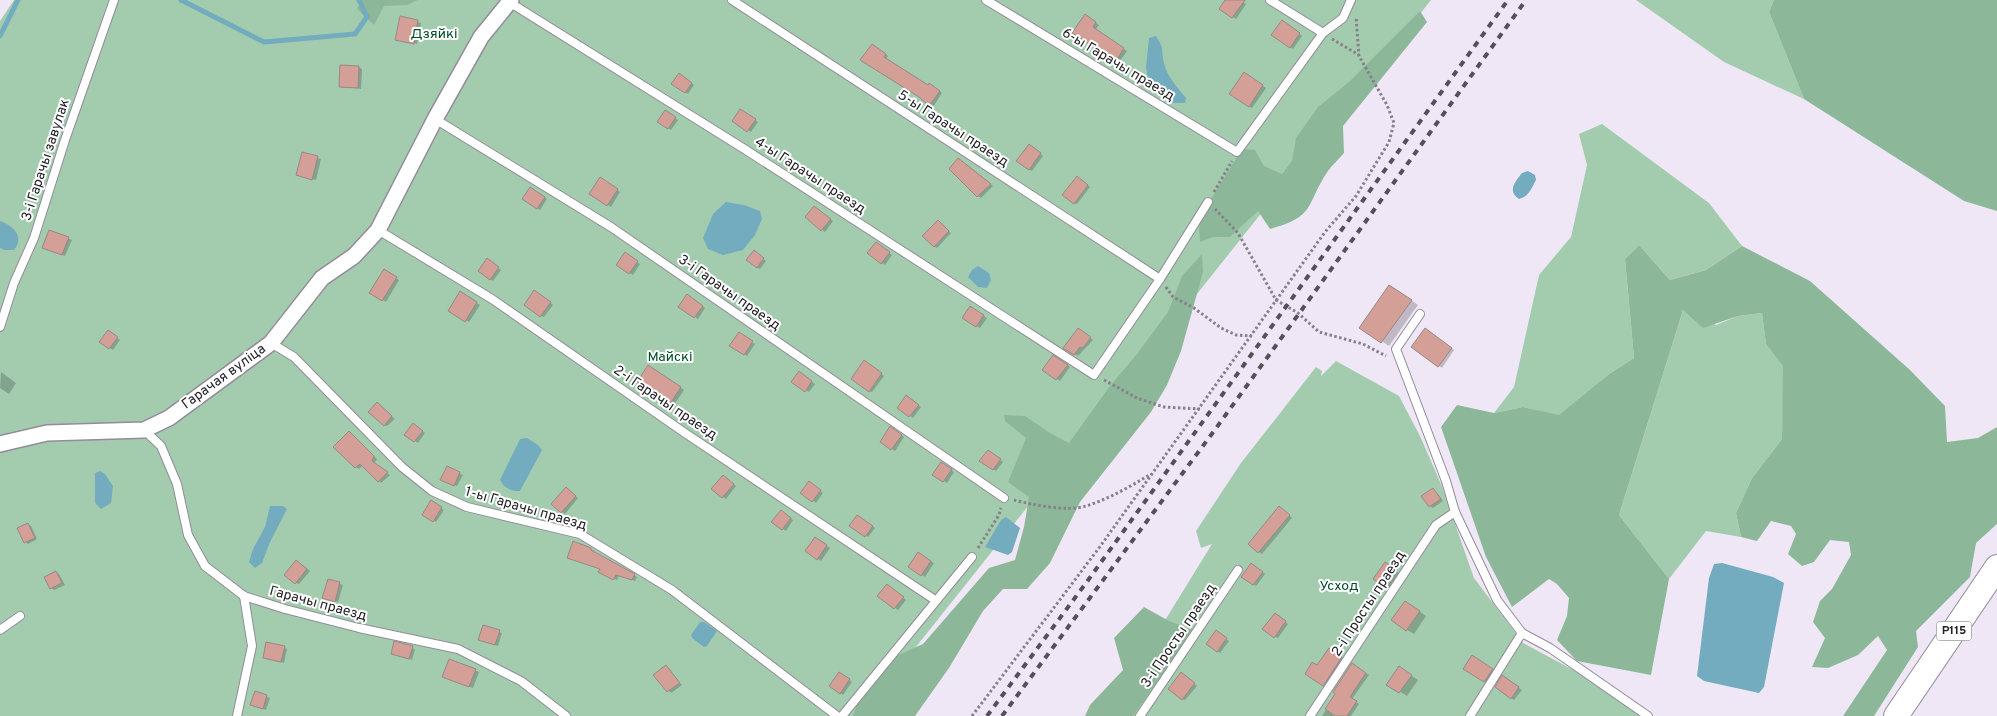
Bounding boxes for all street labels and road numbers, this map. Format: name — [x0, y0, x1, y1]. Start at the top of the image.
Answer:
street label: 6-ы Гарачы праезд — [1059, 25, 1177, 105]
street label: 5-ы Гарачы праезд — [894, 87, 1012, 171]
street label: 3-і Гарачы завулак — [18, 97, 74, 223]
street label: 4-ы Гарачы праезд — [751, 134, 869, 218]
street label: 3-і Гарачы праезд — [675, 251, 783, 335]
street label: Гарачая вуліца — [179, 341, 269, 413]
street label: 2-і Гарачы праезд — [610, 362, 720, 444]
street label: 1-ы Гарачы праезд — [463, 483, 589, 535]
street label: 2-і Просты праезд — [1329, 548, 1409, 660]
street label: 3-і Просты праезд — [1138, 581, 1220, 691]
street label: Гарачы праезд — [267, 583, 369, 625]
road number: Р115 — [1936, 622, 1972, 640]

